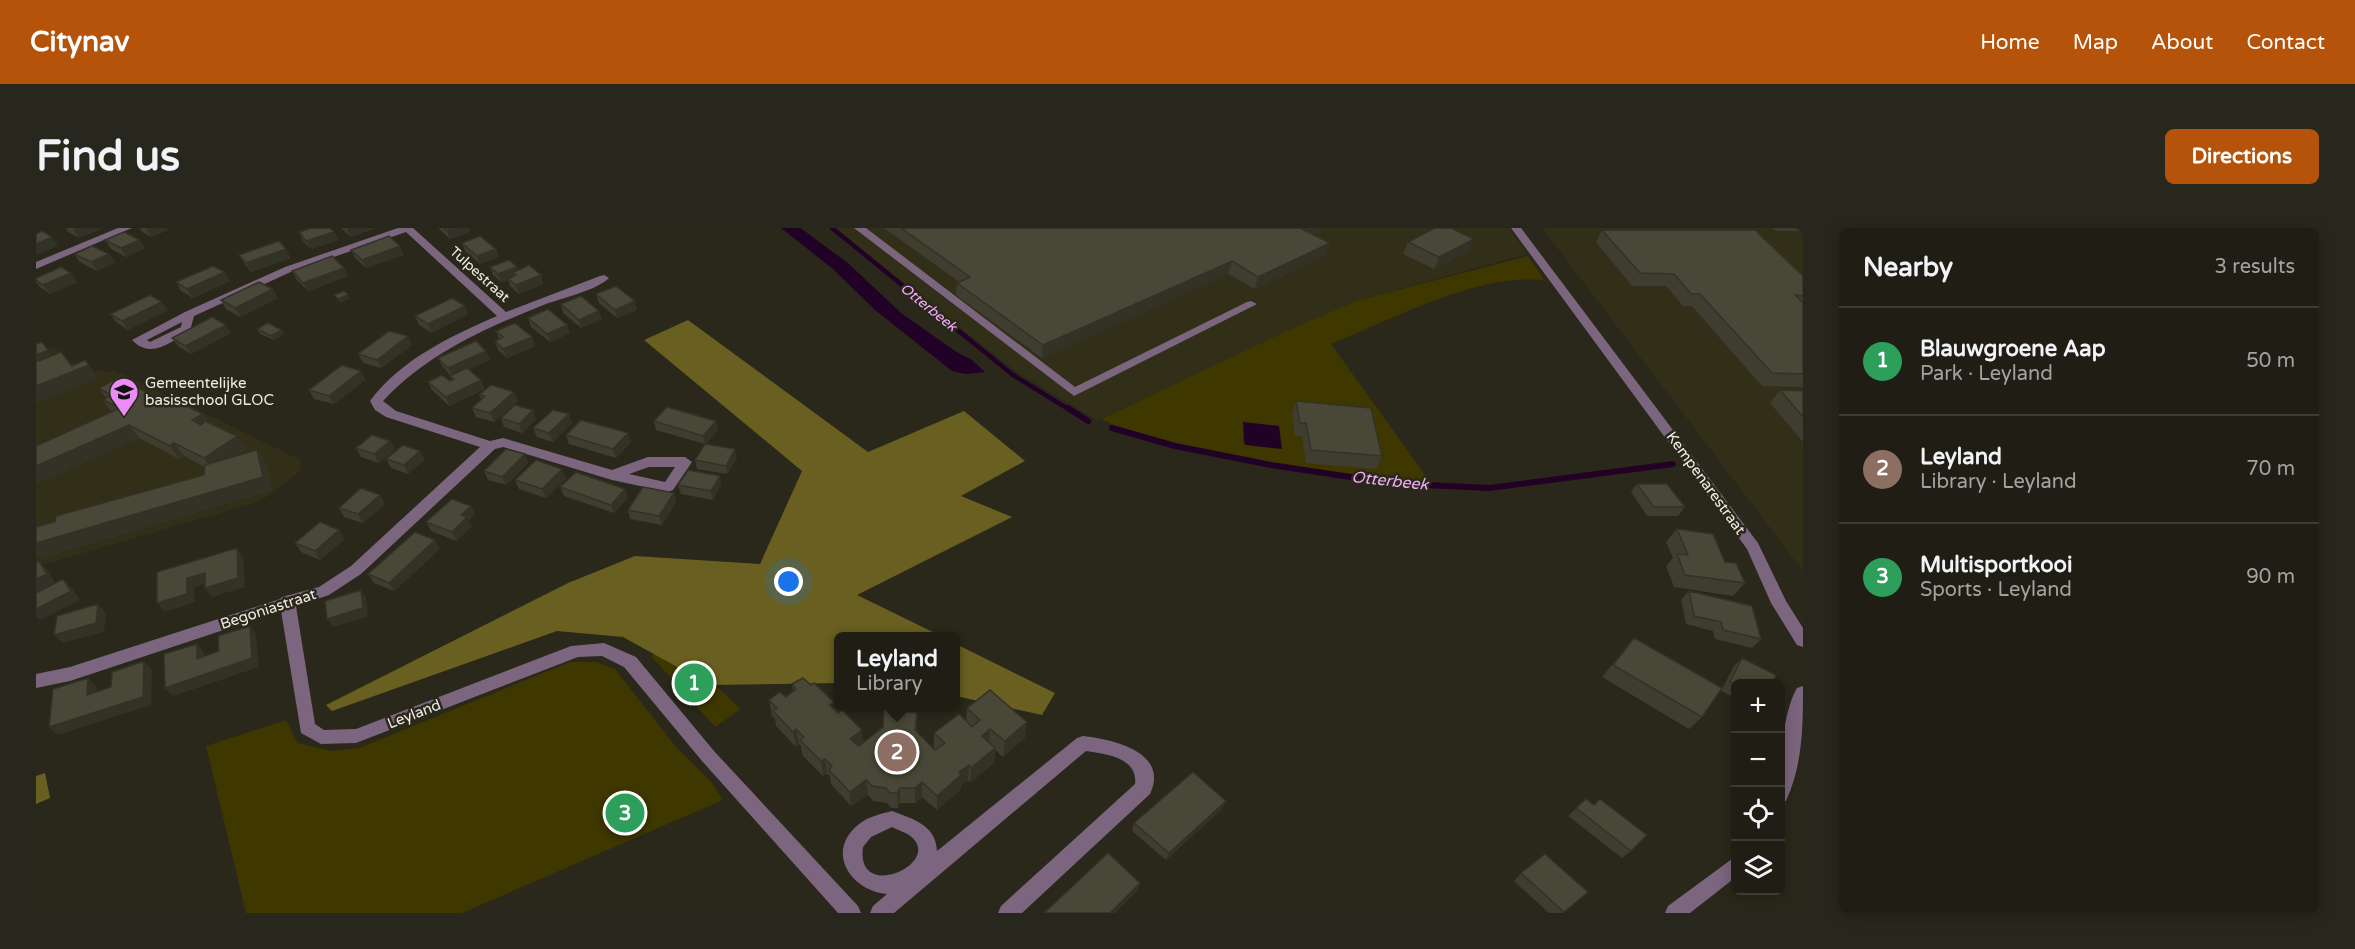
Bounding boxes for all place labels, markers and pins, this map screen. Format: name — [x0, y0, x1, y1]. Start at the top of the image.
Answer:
place label: Gemeentelijke basisschool GLOC — [145, 374, 274, 409]
school or university icon: Gemeentelijke basisschool GLOC — [108, 376, 140, 418]
pin: 1 — [674, 660, 714, 706]
pin: 2 — [878, 730, 916, 774]
pin: 3 — [606, 790, 644, 836]

